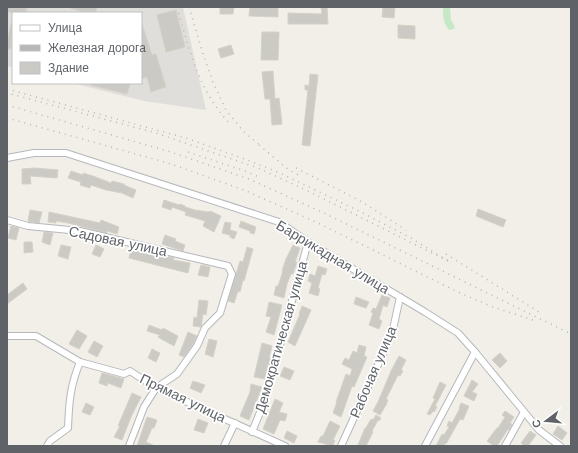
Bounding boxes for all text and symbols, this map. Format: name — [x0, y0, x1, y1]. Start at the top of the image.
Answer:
legend — [12, 12, 142, 84]
text: Улица — [48, 21, 82, 35]
text: Железная дорога — [48, 41, 146, 55]
text: Здание — [48, 61, 89, 75]
street label: Баррикадная улица — [274, 217, 393, 297]
street label: Садовая улица — [67, 223, 169, 259]
street label: Демократическая улица — [252, 259, 310, 415]
street label: Рабочая улица — [346, 324, 400, 420]
street label: Прямая улица — [137, 370, 229, 426]
north arrow — [526, 401, 566, 441]
text: С — [530, 418, 544, 429]

